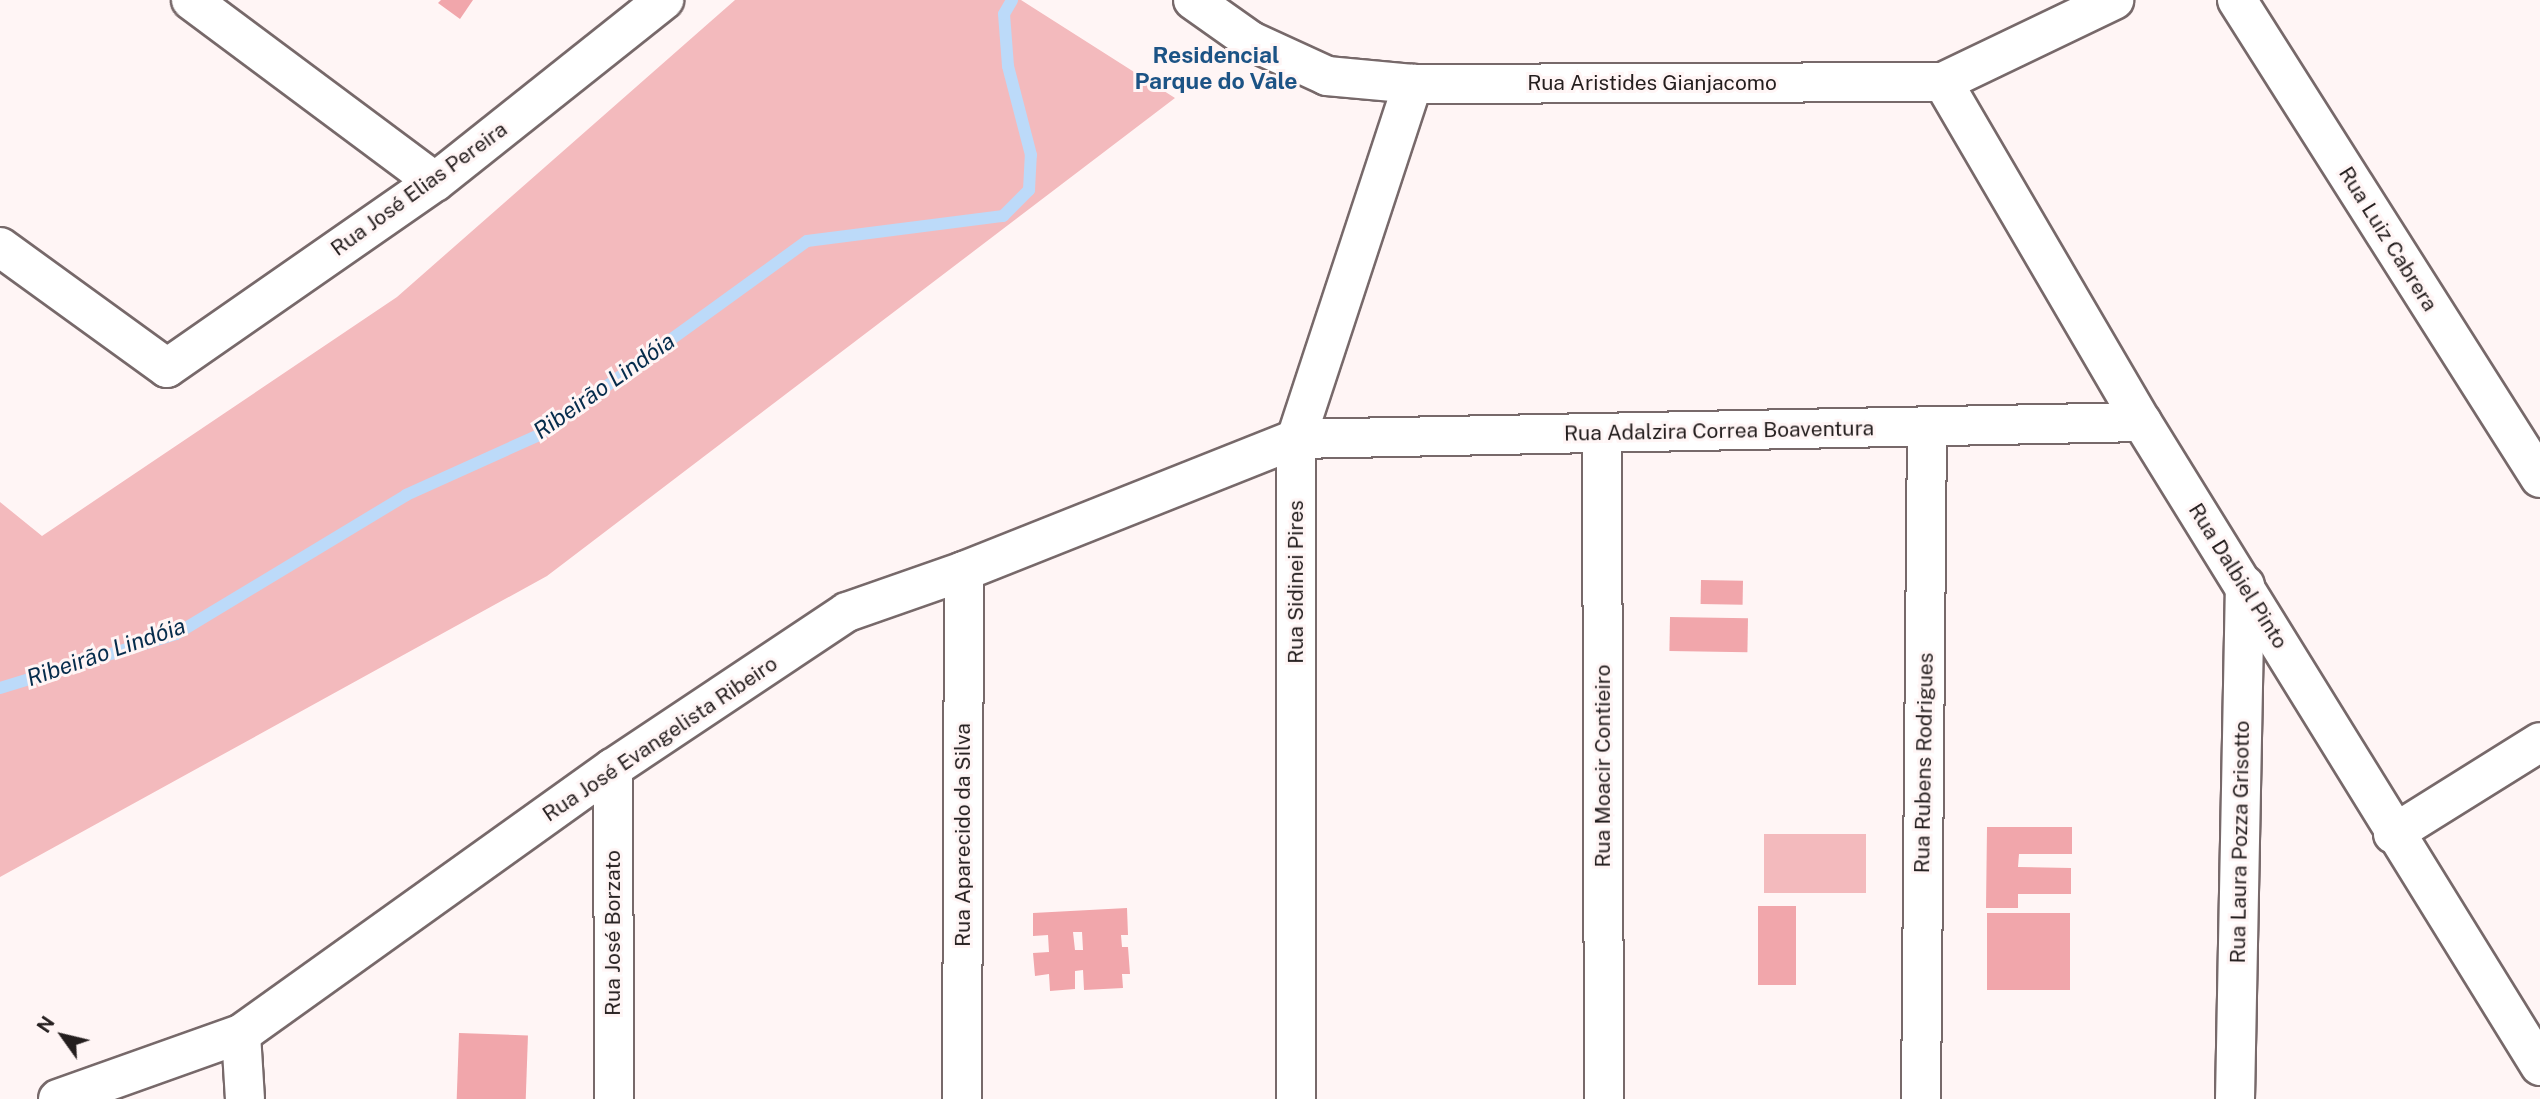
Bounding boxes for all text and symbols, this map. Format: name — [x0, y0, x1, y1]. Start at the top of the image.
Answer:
district label: Residencial Parque do Vale — [1134, 41, 1298, 95]
street label: Rua Aristides Gianjacomo — [1527, 70, 1777, 96]
street label: Rua José Elias Pereira — [326, 117, 512, 261]
street label: Rua Luiz Cabrera — [2333, 162, 2443, 316]
water label: Ribeirão Lindóia — [528, 327, 680, 445]
street label: Rua Adalzira Correa Boaventura — [1564, 416, 1874, 446]
street label: Rua Dalbiel Pinto — [2183, 499, 2293, 653]
street label: Rua Sidinei Pires — [1283, 500, 1309, 664]
water label: Ribeirão Lindóia — [23, 612, 189, 692]
street label: Rua José Evangelista Ribeiro — [538, 651, 782, 827]
street label: Rua Rubens Rodrigues — [1909, 652, 1939, 874]
street label: Rua Moacir Contieiro — [1590, 664, 1616, 868]
street label: Rua Laura Pozza Grisotto — [2225, 720, 2255, 964]
street label: Rua Aparecido da Silva — [950, 723, 976, 947]
street label: Rua José Borzato — [600, 850, 626, 1016]
north arrow — [28, 1001, 98, 1071]
text: N — [32, 1012, 59, 1037]

